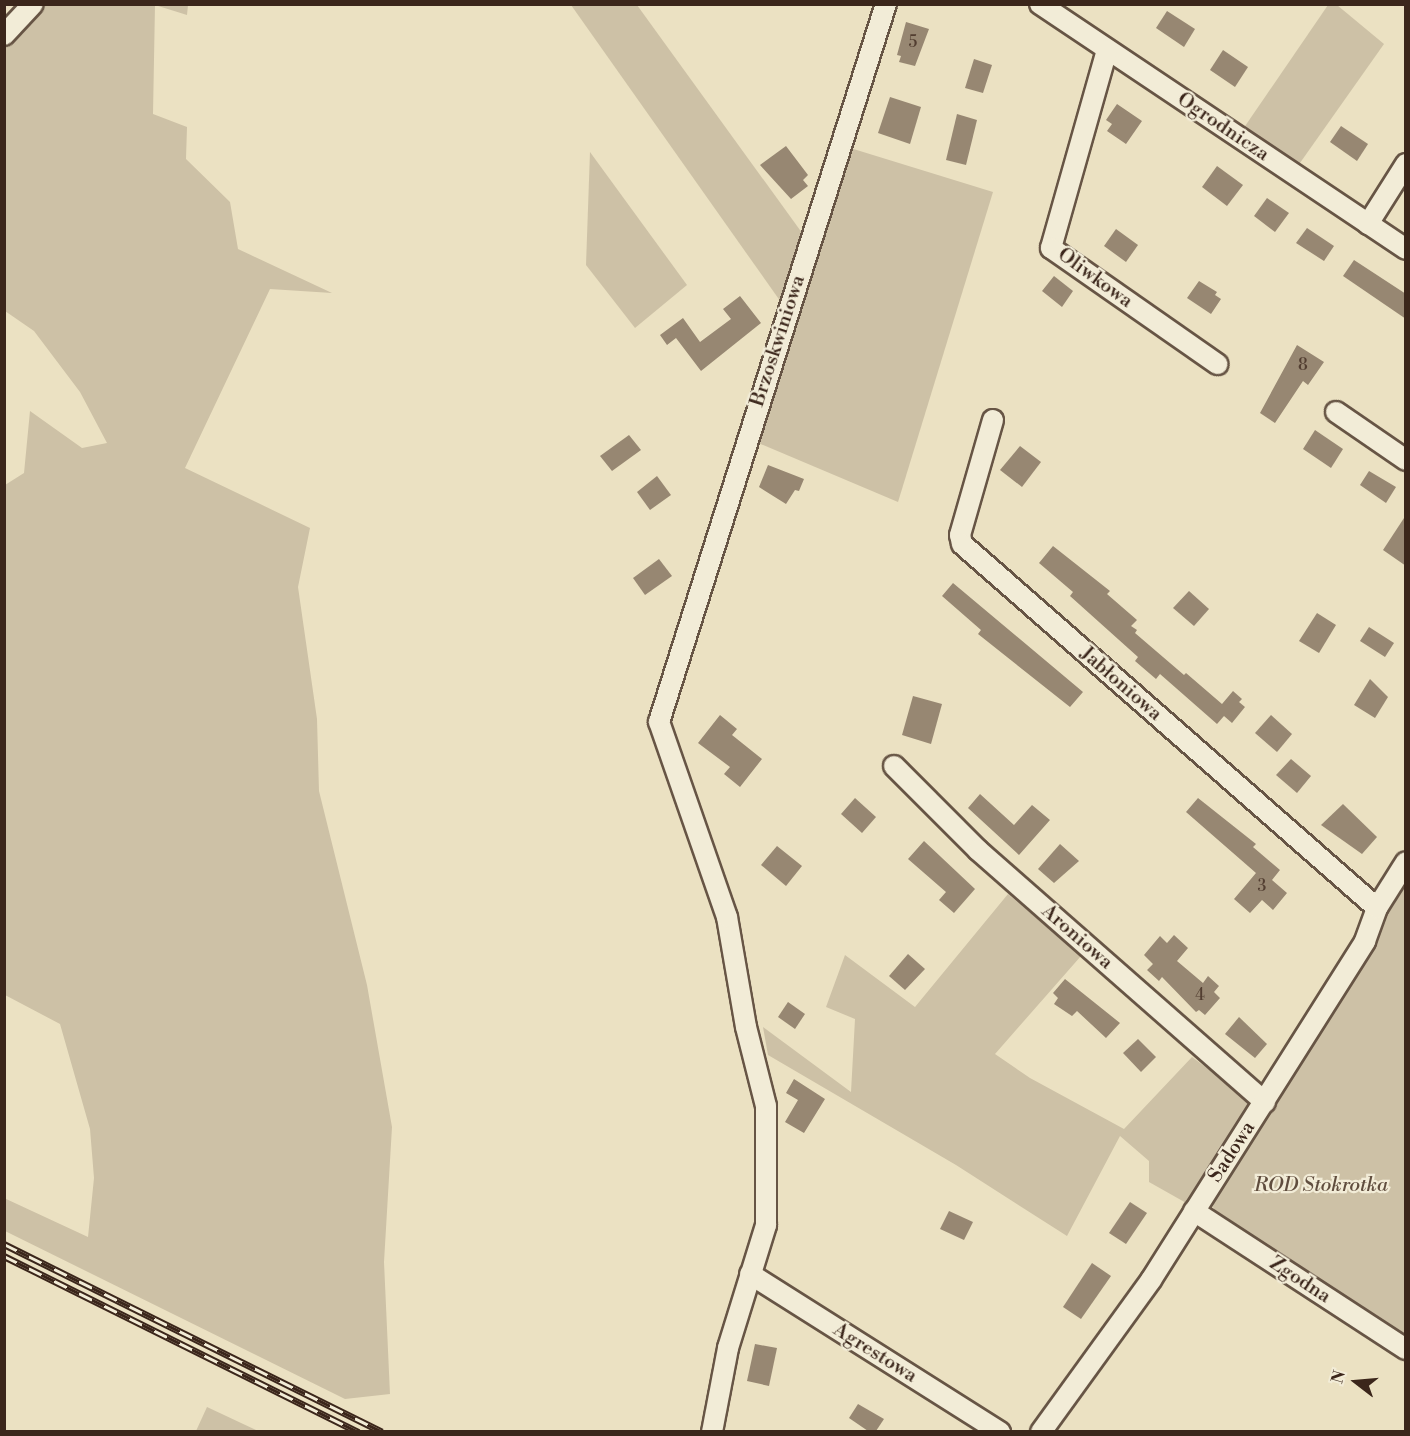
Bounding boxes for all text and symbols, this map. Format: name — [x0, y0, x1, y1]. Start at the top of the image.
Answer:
house number: 5 — [909, 32, 917, 52]
street label: Ogrodnicza — [1172, 87, 1274, 167]
street label: Oliwkowa — [1053, 243, 1137, 313]
street label: Brzoskwiniowa — [745, 272, 811, 410]
house number: 8 — [1298, 355, 1308, 375]
street label: Jabłoniowa — [1075, 642, 1167, 726]
house number: 3 — [1258, 876, 1266, 896]
street label: Aroniowa — [1036, 899, 1118, 975]
house number: 4 — [1195, 985, 1205, 1005]
street label: Sadowa — [1203, 1117, 1261, 1187]
park label: ROD Stokrotka — [1254, 1173, 1388, 1197]
street label: Zgodna — [1265, 1251, 1335, 1309]
street label: Agrestowa — [829, 1318, 921, 1388]
north arrow — [1326, 1352, 1386, 1412]
text: N — [1327, 1368, 1350, 1386]

